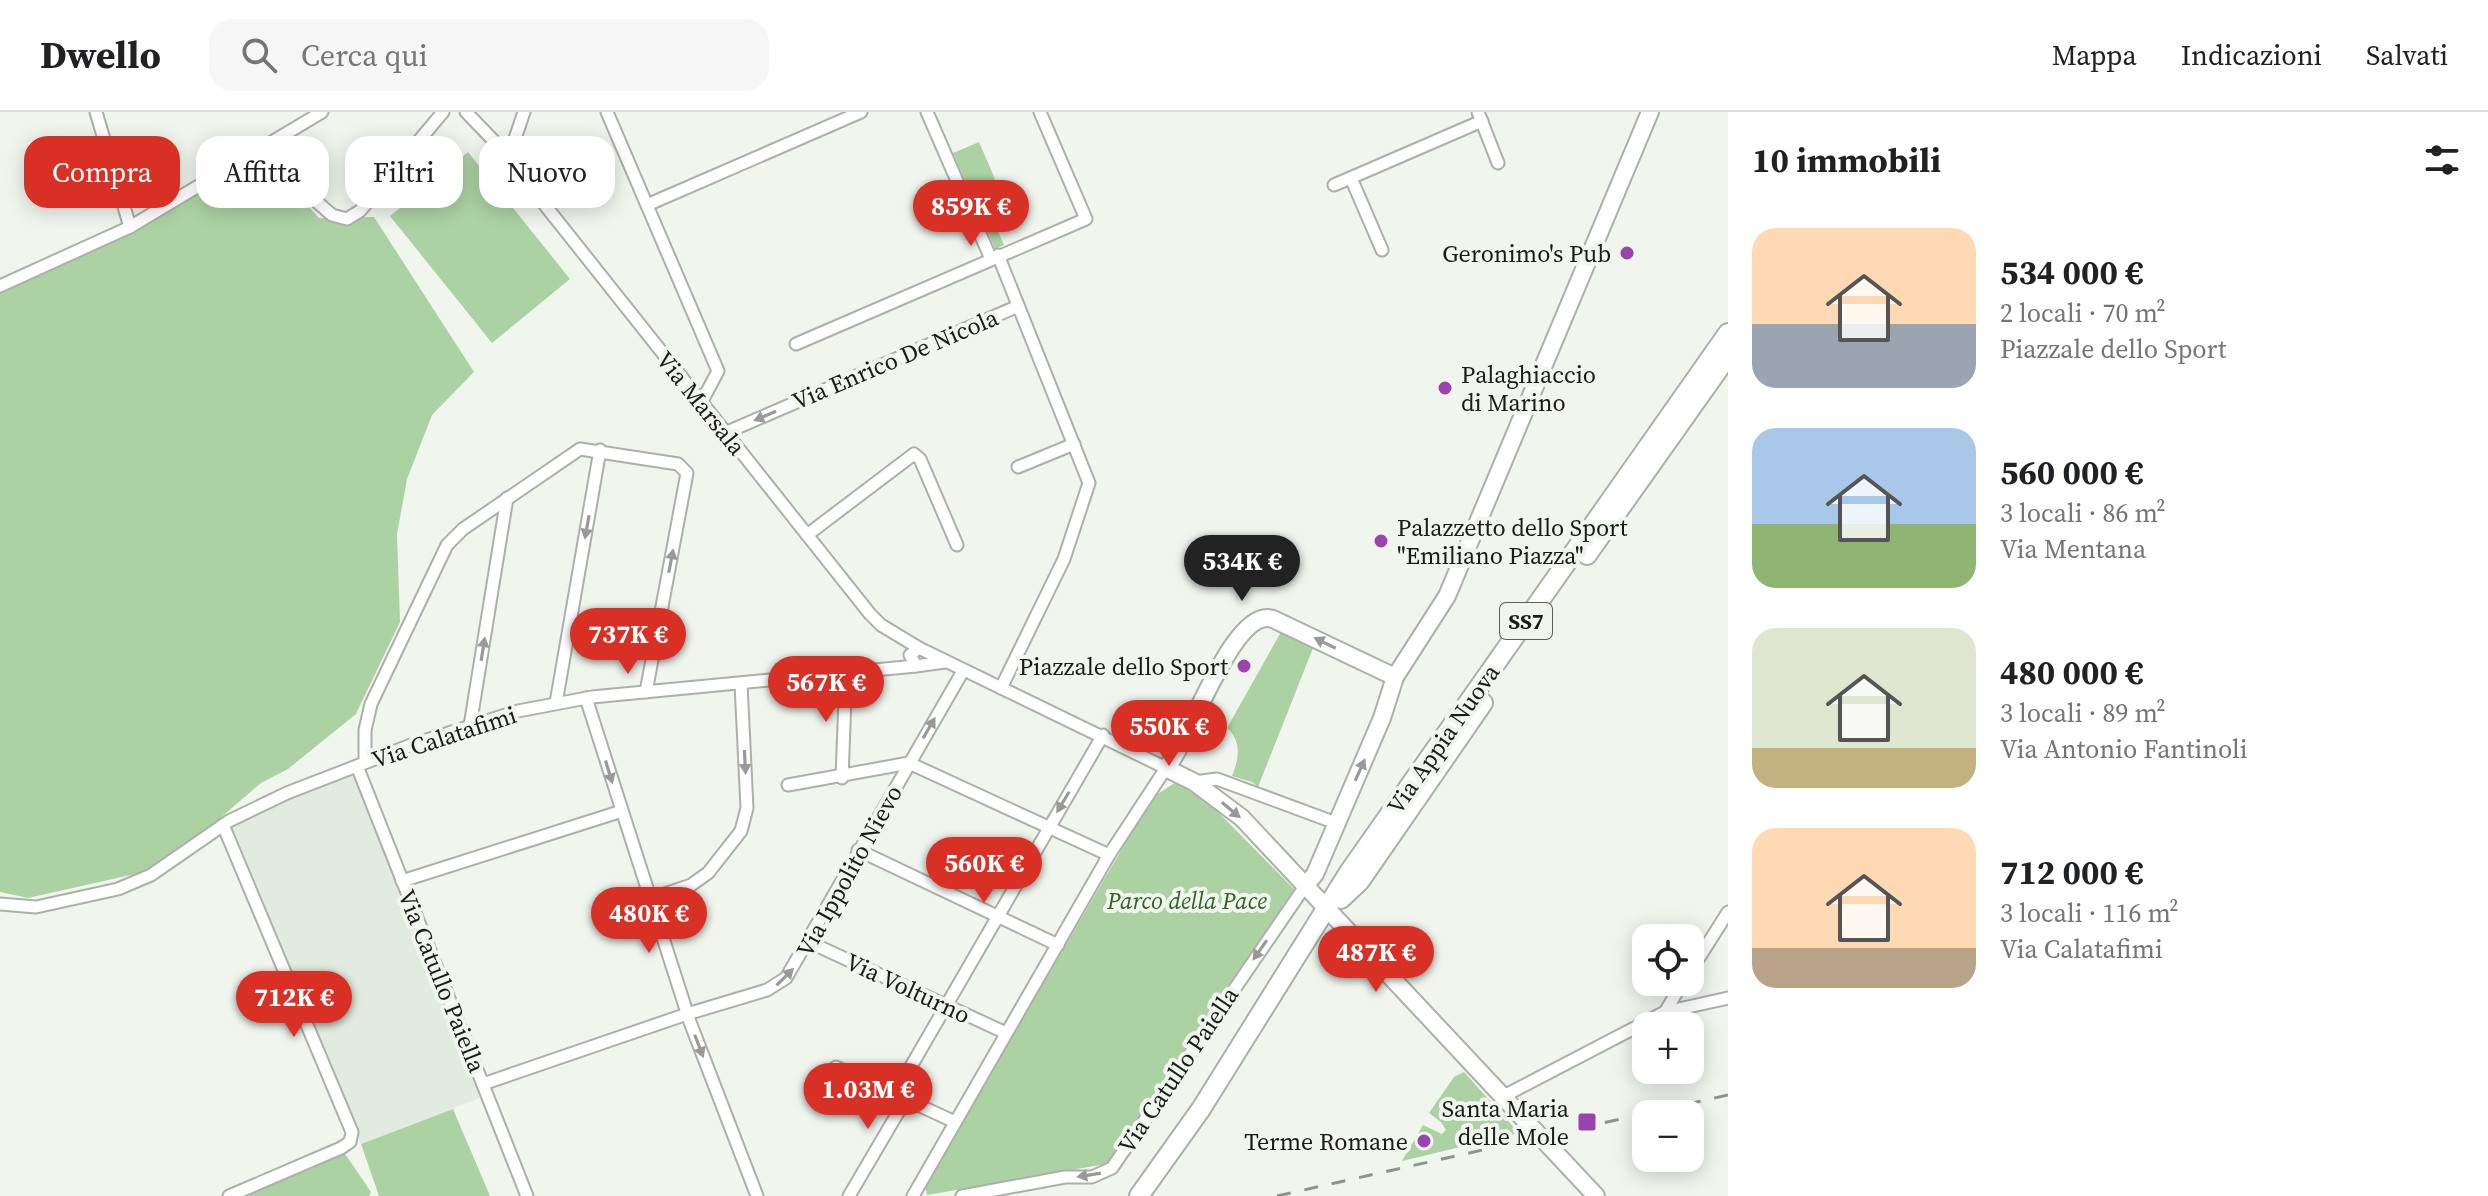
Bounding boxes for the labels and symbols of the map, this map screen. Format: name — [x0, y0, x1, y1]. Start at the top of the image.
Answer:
pin: 859K € — [906, 180, 1036, 248]
place label: Geronimo's Pub — [1442, 237, 1611, 270]
marker: Geronimo's Pub — [1618, 244, 1636, 262]
street label: Via Enrico De Nicola — [787, 300, 1004, 417]
street label: Via Marsala — [649, 344, 754, 463]
place label: Palaghiaccio di Marino — [1461, 358, 1596, 419]
marker: Palaghiaccio di Marino — [1436, 379, 1454, 397]
one-way arrow — [753, 409, 776, 422]
place label: Palazzetto dello Sport "Emiliano Piazza" — [1397, 511, 1628, 572]
one-way arrow — [580, 515, 592, 540]
marker: Palazzetto dello Sport "Emiliano Piazza" — [1372, 532, 1390, 550]
pin: 534K € — [1177, 535, 1307, 603]
one-way arrow — [666, 548, 678, 573]
road number: SS7 — [1500, 603, 1552, 639]
pin: 737K € — [563, 608, 693, 676]
one-way arrow — [477, 636, 489, 661]
one-way arrow — [1313, 637, 1336, 650]
place label: Piazzale dello Sport — [1019, 650, 1228, 683]
pin: 567K € — [761, 656, 891, 724]
marker: Piazzale dello Sport — [1235, 657, 1253, 675]
street label: Via Appia Nuova — [1379, 657, 1508, 821]
street label: Via Calatafimi — [367, 698, 521, 776]
pin: 550K € — [1104, 700, 1234, 768]
one-way arrow — [922, 717, 936, 739]
one-way arrow — [739, 750, 752, 775]
one-way arrow — [1353, 758, 1367, 781]
one-way arrow — [604, 761, 616, 785]
street label: Via Ippolito Nievo — [788, 779, 910, 963]
one-way arrow — [1056, 791, 1070, 813]
one-way arrow — [1221, 801, 1241, 818]
pin: 560K € — [919, 837, 1049, 905]
park label: Parco della Pace — [1106, 884, 1267, 917]
street label: Via Catullo Paiella — [390, 885, 494, 1078]
pin: 480K € — [584, 887, 714, 955]
pin: 487K € — [1311, 926, 1441, 994]
one-way arrow — [1253, 939, 1268, 960]
street label: Via Volturno — [840, 945, 976, 1031]
one-way arrow — [775, 968, 794, 986]
pin: 712K € — [229, 971, 359, 1039]
street label: Via Catullo Paiella — [1110, 980, 1246, 1160]
one-way arrow — [693, 1034, 706, 1058]
pin: 1.03M € — [794, 1063, 942, 1131]
place label: Santa Maria delle Mole — [1442, 1092, 1570, 1153]
marker: Santa Maria delle Mole — [1576, 1111, 1598, 1133]
place label: Terme Romane — [1244, 1125, 1408, 1158]
marker: Terme Romane — [1415, 1132, 1433, 1150]
one-way arrow — [1077, 1170, 1102, 1182]

